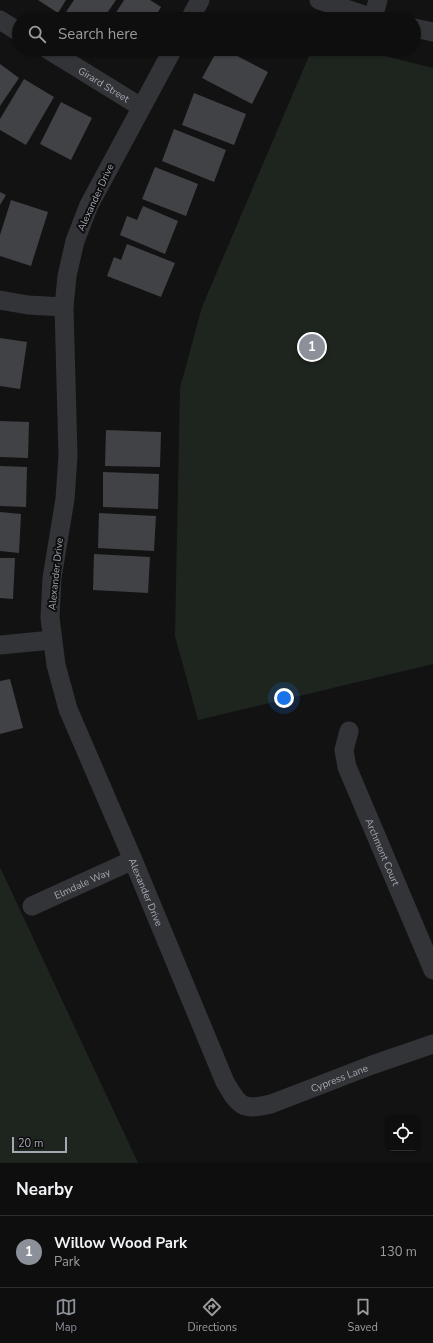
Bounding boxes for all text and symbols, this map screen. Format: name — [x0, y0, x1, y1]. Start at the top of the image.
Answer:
search box — [12, 12, 421, 56]
icon: search — [26, 23, 48, 45]
text: Search here — [58, 24, 138, 44]
street label: Girard Street — [75, 64, 132, 106]
street label: Alexander Drive — [74, 162, 118, 233]
pin: 1 — [299, 332, 325, 362]
street label: Alexander Drive — [45, 537, 67, 611]
your location — [274, 688, 294, 708]
street label: Archmont Court — [362, 816, 403, 889]
street label: Alexander Drive — [125, 856, 166, 929]
street label: Elmdale Way — [52, 865, 114, 903]
street label: Cypress Lane — [309, 1061, 370, 1096]
map controls — [385, 1115, 421, 1151]
button: locate — [385, 1115, 421, 1151]
scale bar — [12, 1135, 67, 1154]
text: 20 m — [18, 1136, 43, 1151]
text: Nearby — [16, 1178, 73, 1201]
text: Willow Wood Park — [54, 1233, 187, 1253]
text: 1 — [25, 1243, 33, 1261]
text: 130 m — [379, 1243, 417, 1261]
text: Park — [54, 1253, 80, 1271]
tab: Map — [55, 1296, 77, 1335]
tab: Directions — [187, 1296, 237, 1335]
tab: Saved — [347, 1296, 378, 1335]

